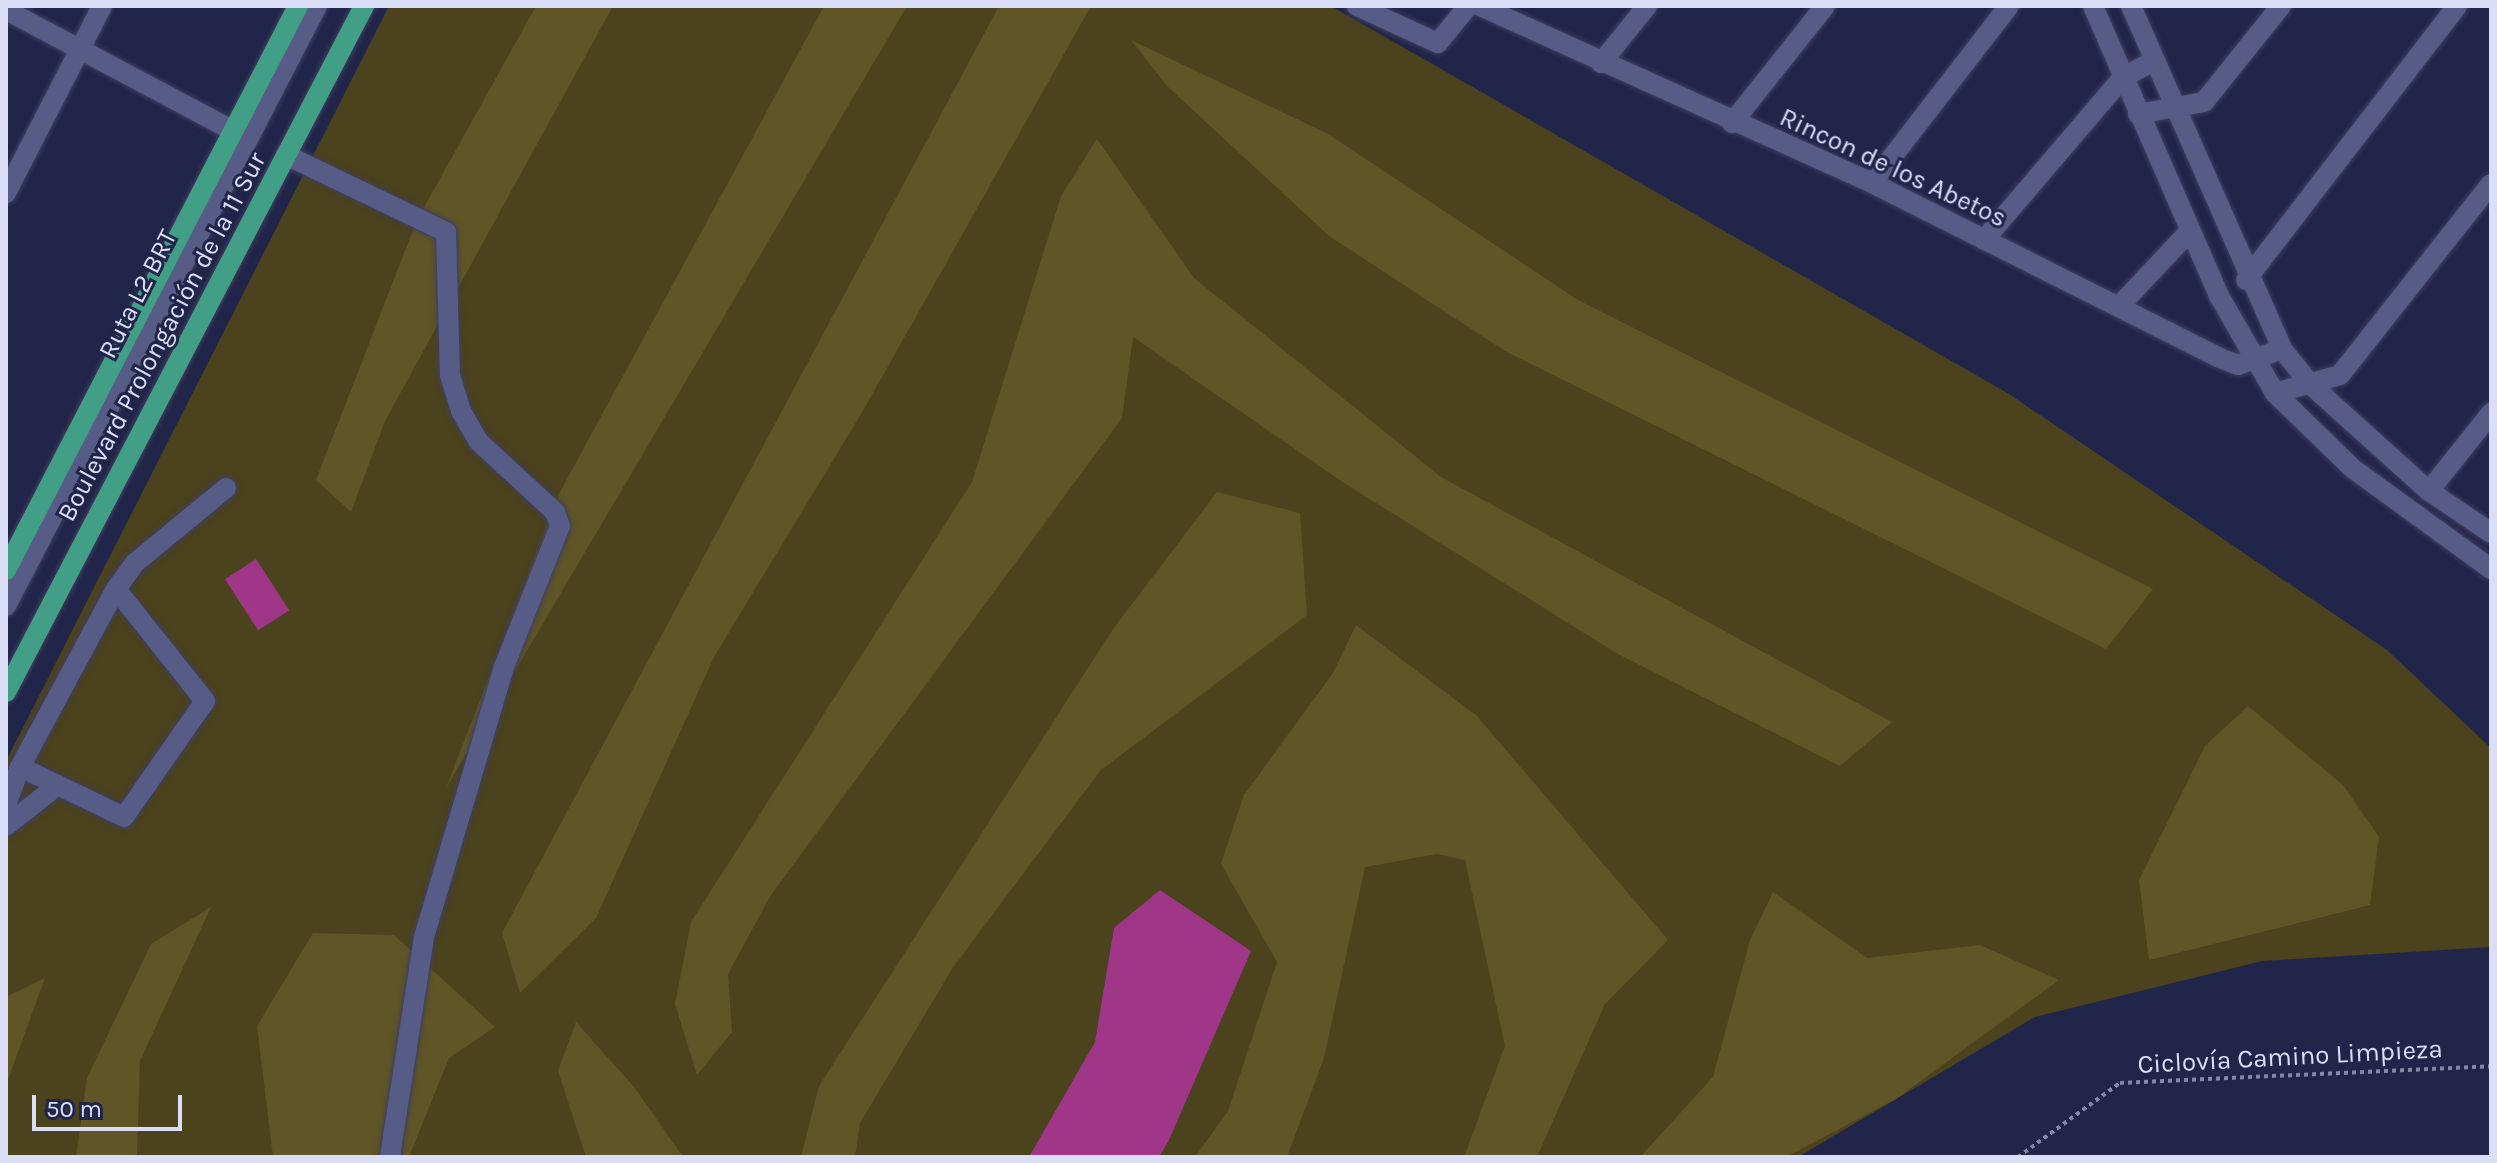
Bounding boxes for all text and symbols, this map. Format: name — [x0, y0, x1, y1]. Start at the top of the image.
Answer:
street label: Rincon de los Abetos — [1775, 102, 2011, 234]
street label: Boulevard Prolongación de la 11 Sur — [51, 147, 273, 527]
street label: Ruta L2 BRT — [92, 224, 184, 364]
street label: Ciclovía Camino Limpieza — [2137, 1033, 2443, 1081]
scale bar — [36, 1079, 186, 1129]
text: 50 m — [46, 1095, 102, 1123]

